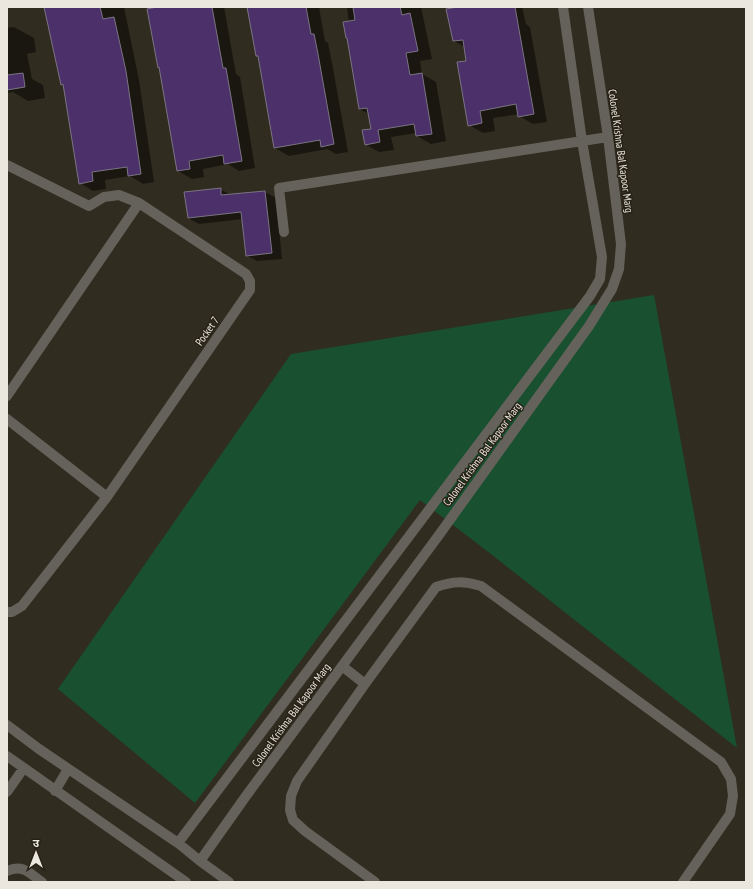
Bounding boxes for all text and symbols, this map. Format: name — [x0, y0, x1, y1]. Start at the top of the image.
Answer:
street label: Colonel Krishna Bal Kapoor Marg — [605, 88, 637, 214]
street label: Pocket 7 — [192, 314, 222, 348]
street label: Colonel Krishna Bal Kapoor Marg — [440, 399, 524, 509]
street label: Colonel Krishna Bal Kapoor Marg — [249, 660, 333, 770]
north arrow — [16, 833, 56, 873]
text: उ — [33, 836, 40, 850]

